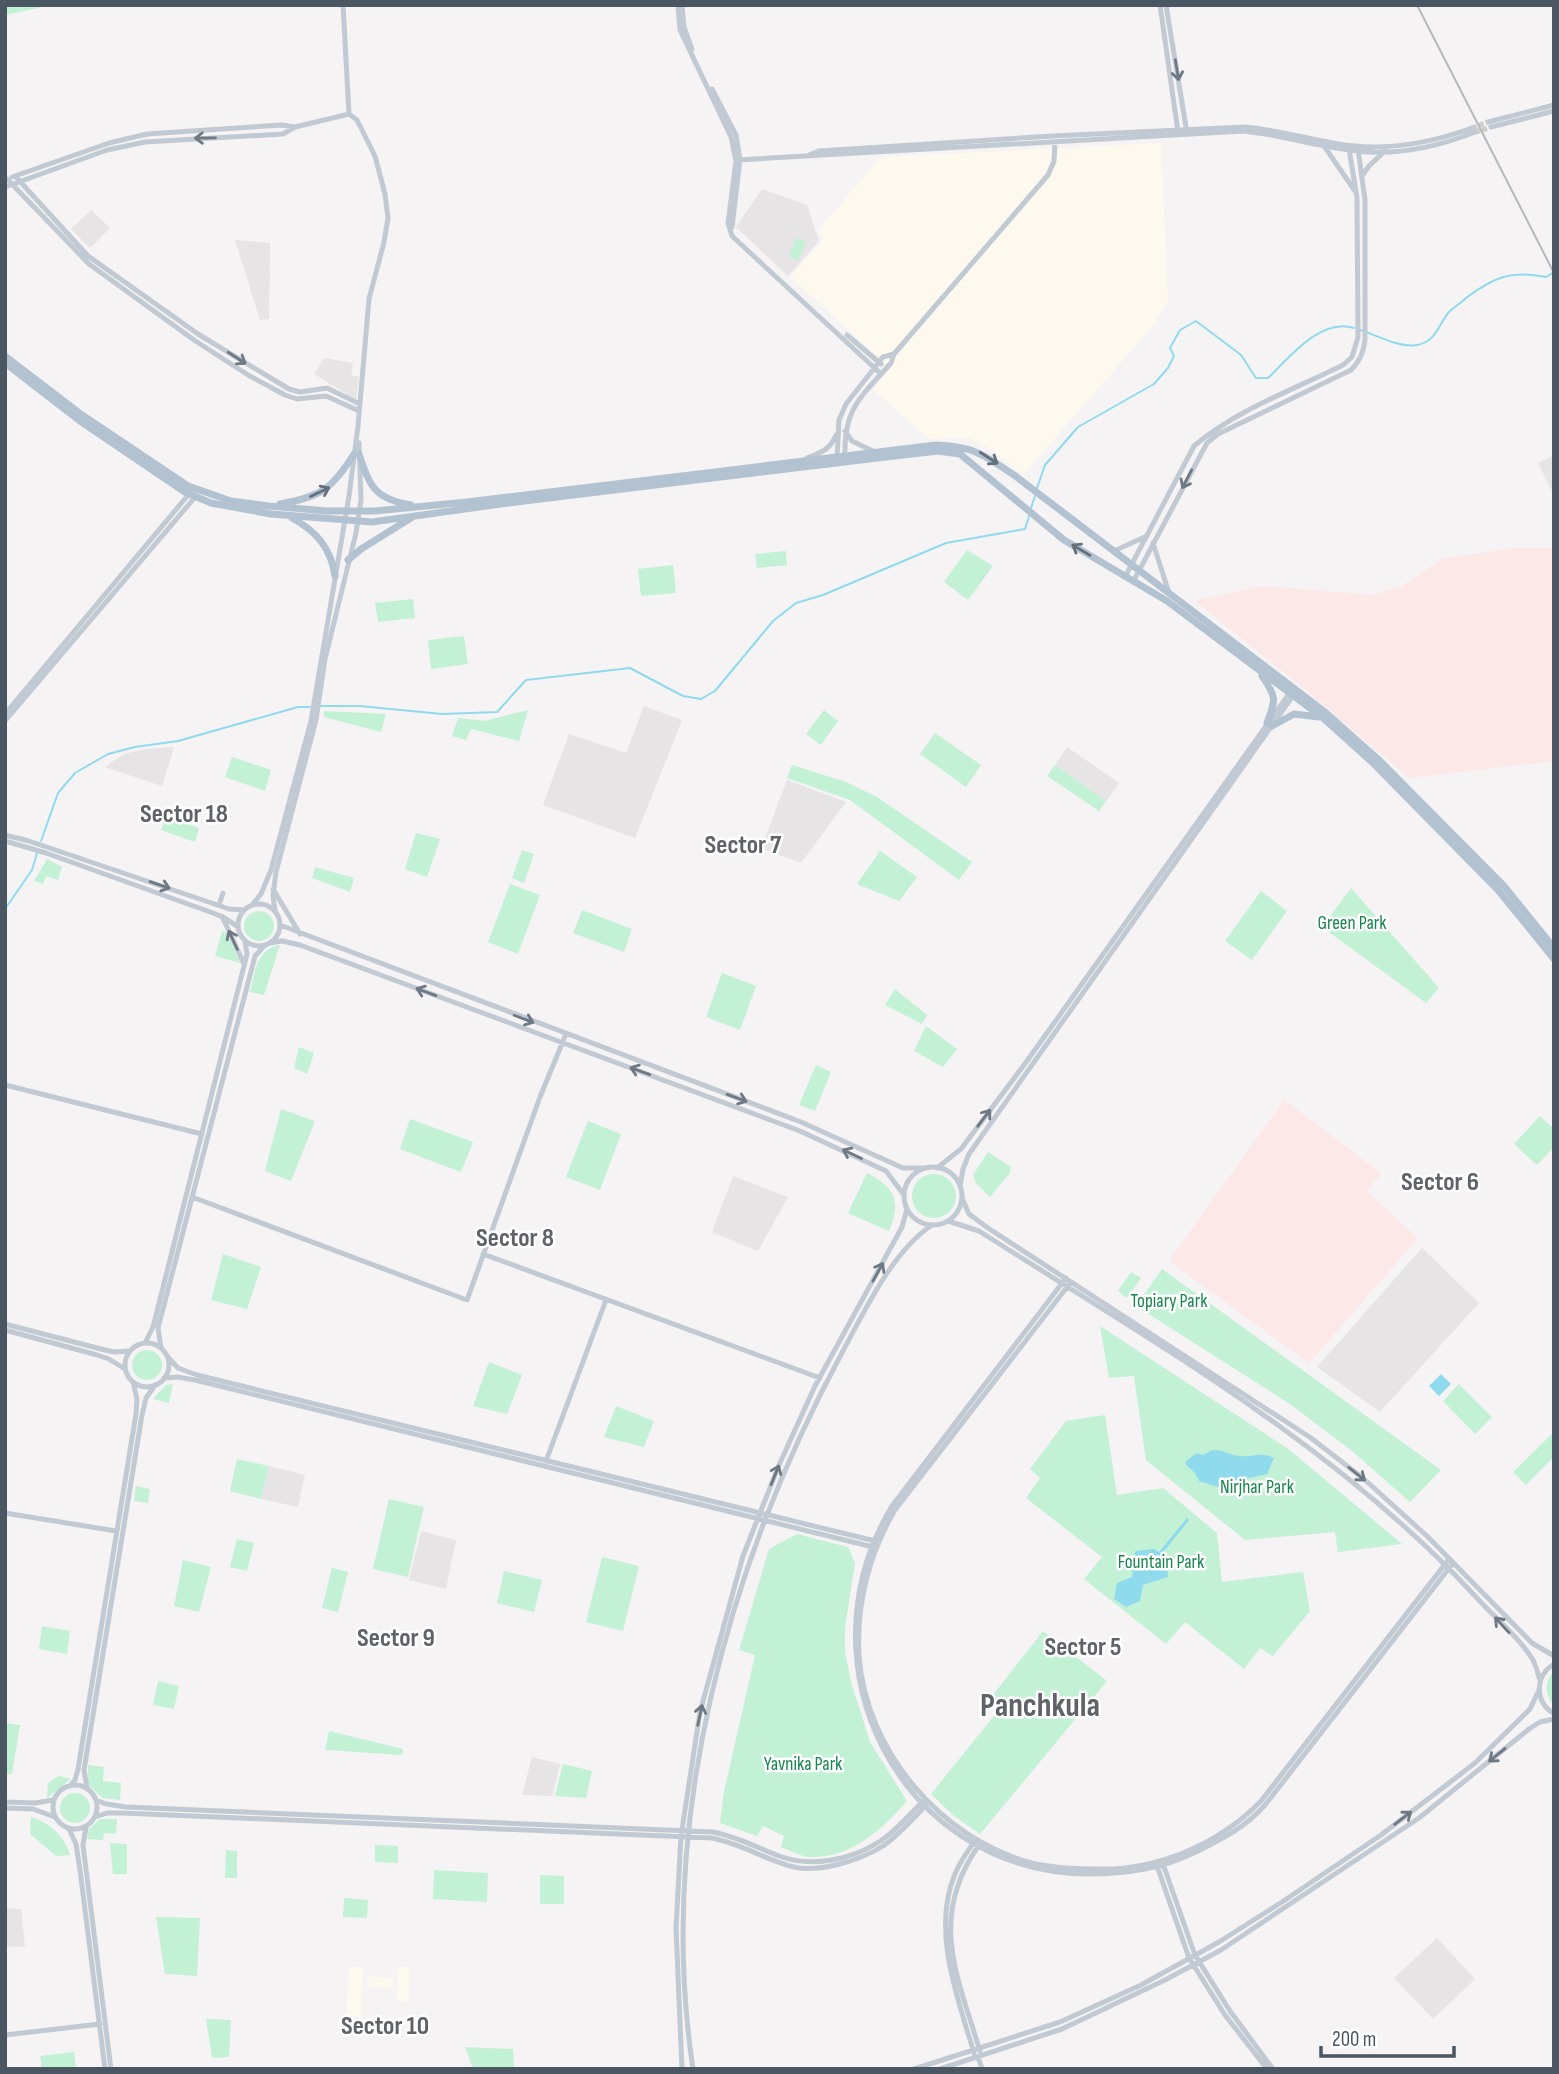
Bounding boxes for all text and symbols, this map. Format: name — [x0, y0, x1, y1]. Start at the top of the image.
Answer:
one-way arrow — [1171, 58, 1184, 81]
one-way arrow — [193, 131, 216, 144]
one-way arrow — [226, 352, 246, 366]
one-way arrow — [979, 451, 998, 466]
one-way arrow — [1180, 468, 1193, 489]
one-way arrow — [308, 485, 330, 498]
one-way arrow — [1072, 543, 1092, 557]
district label: Sector 18 — [140, 799, 228, 830]
district label: Sector 7 — [705, 830, 782, 861]
one-way arrow — [148, 880, 170, 892]
park label: Green Park — [1318, 912, 1387, 935]
one-way arrow — [226, 930, 239, 951]
one-way arrow — [416, 985, 438, 997]
one-way arrow — [513, 1013, 535, 1026]
one-way arrow — [629, 1064, 651, 1076]
one-way arrow — [726, 1093, 748, 1105]
one-way arrow — [976, 1110, 991, 1128]
one-way arrow — [841, 1147, 863, 1160]
district label: Sector 6 — [1401, 1167, 1479, 1198]
district label: Sector 8 — [476, 1223, 554, 1254]
one-way arrow — [872, 1262, 885, 1283]
park label: Topiary Park — [1131, 1290, 1208, 1313]
one-way arrow — [770, 1464, 783, 1486]
one-way arrow — [1347, 1466, 1365, 1481]
park label: Nirjhar Park — [1220, 1476, 1295, 1499]
park label: Fountain Park — [1118, 1551, 1205, 1574]
one-way arrow — [1493, 1617, 1510, 1634]
district label: Sector 9 — [357, 1623, 435, 1654]
district label: Sector 5 — [1044, 1632, 1122, 1663]
district label: Panchkula — [980, 1686, 1100, 1726]
one-way arrow — [694, 1704, 708, 1727]
one-way arrow — [1488, 1747, 1506, 1762]
park label: Yavnika Park — [764, 1753, 843, 1776]
one-way arrow — [1393, 1811, 1411, 1826]
district label: Sector 10 — [341, 2011, 429, 2042]
scale bar — [1321, 2014, 1454, 2058]
text: 200 m — [1332, 2027, 1376, 2052]

